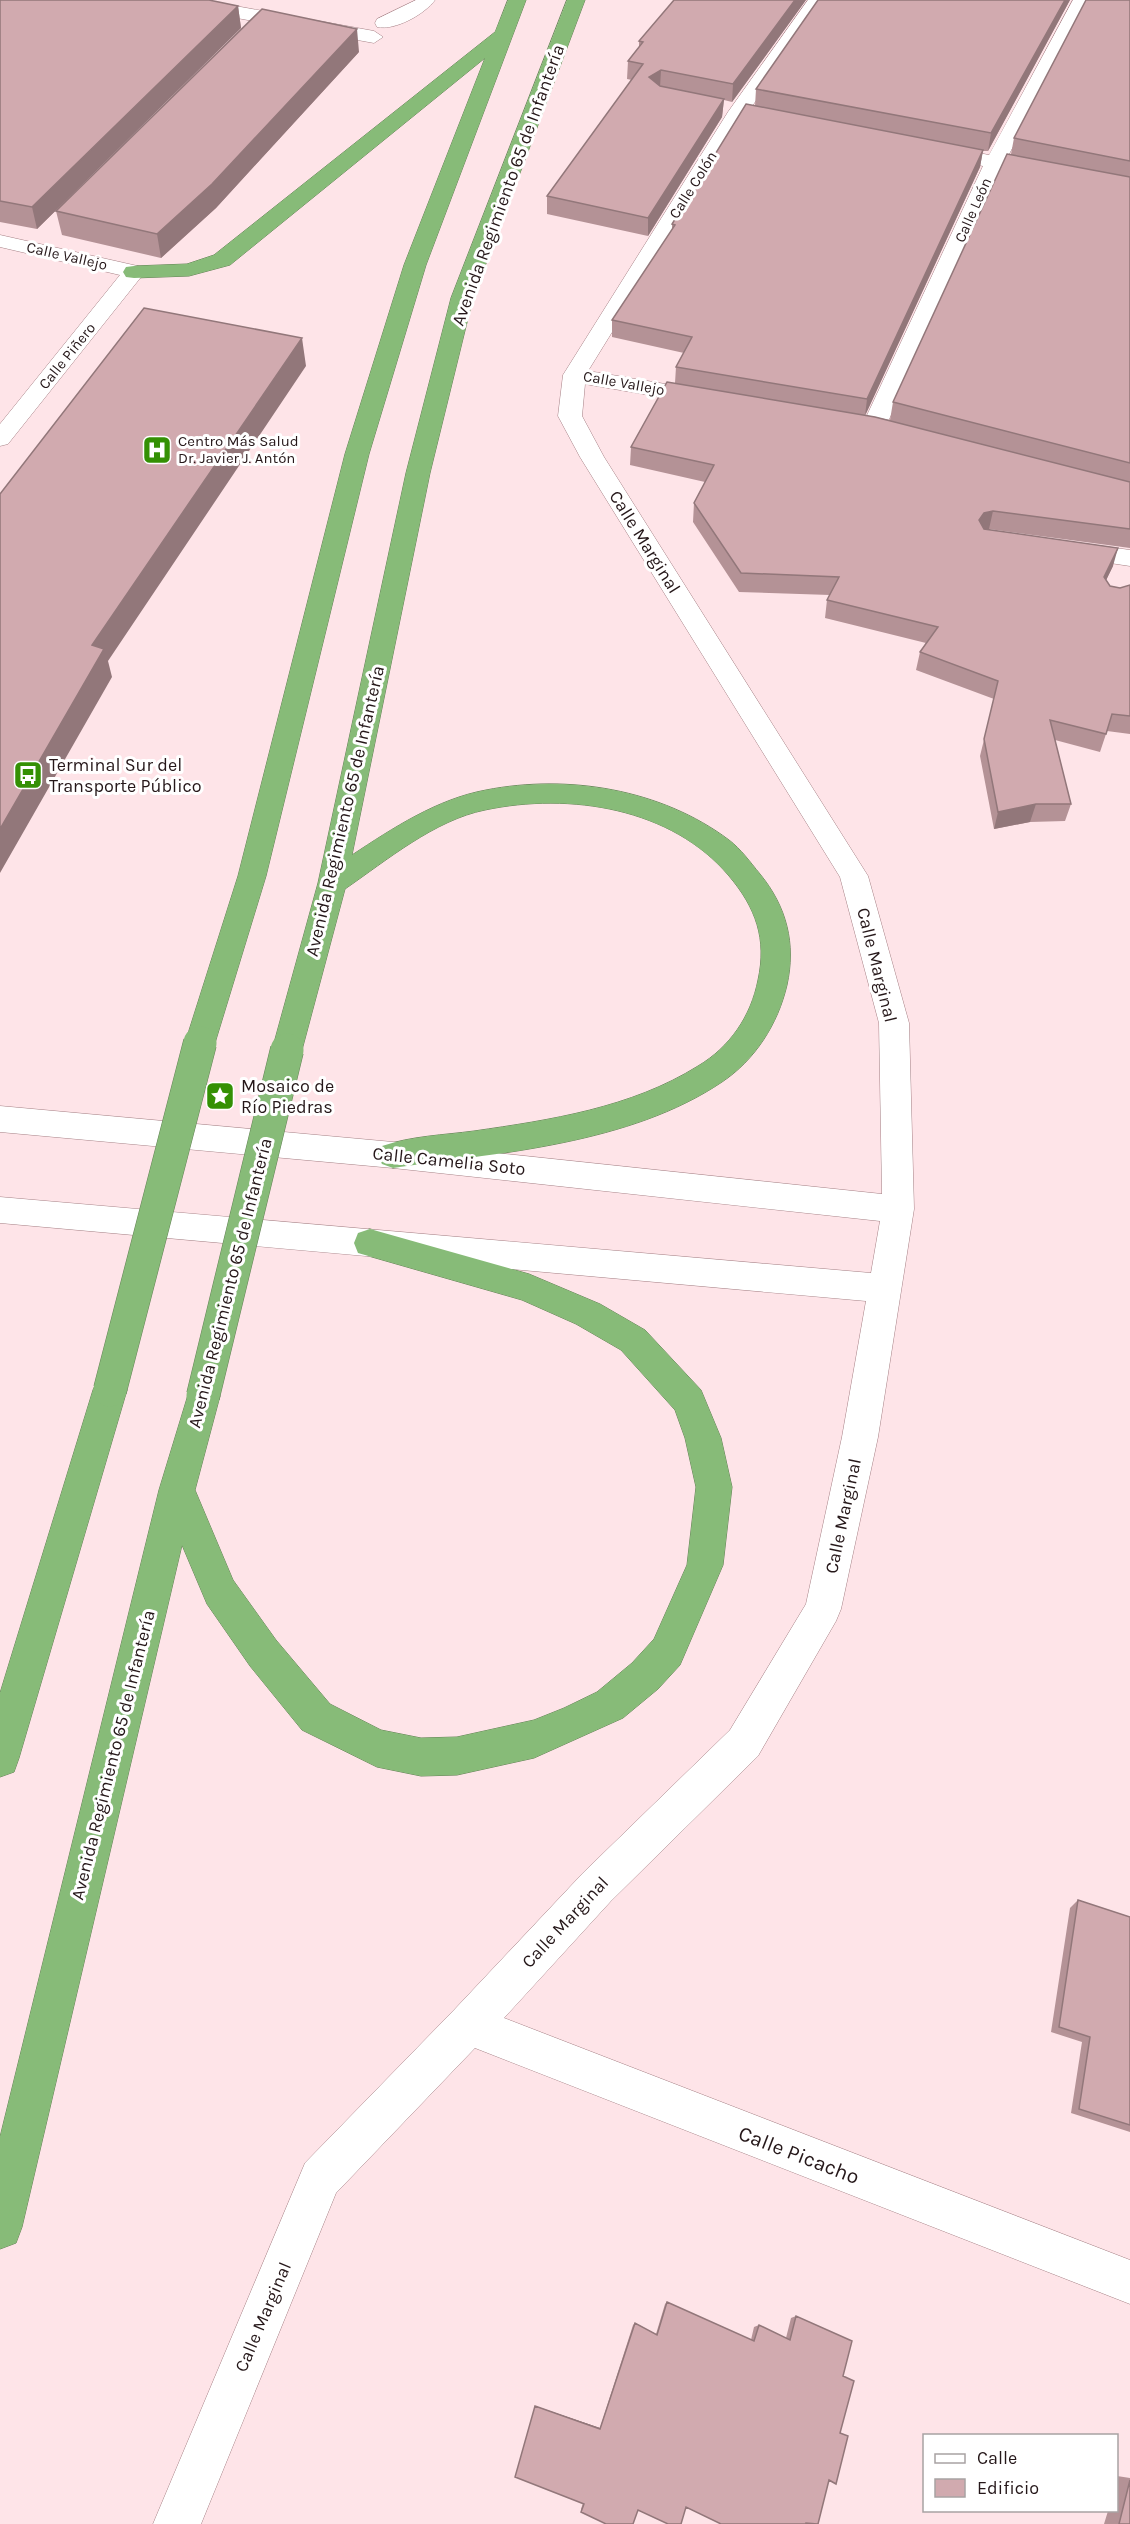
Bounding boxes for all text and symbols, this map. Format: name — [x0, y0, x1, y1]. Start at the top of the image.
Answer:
street label: Avenida Regimiento 65 de Infantería — [447, 41, 569, 329]
street label: Calle Colón — [665, 148, 721, 222]
street label: Calle León — [951, 175, 995, 245]
street label: Calle Vallejo — [25, 238, 109, 274]
street label: Calle Piñero — [35, 319, 99, 393]
street label: Calle Vallejo — [582, 367, 666, 399]
place label: Centro Más Salud Dr. Javier J. Antón — [178, 432, 299, 467]
hospital icon: Centro Más Salud Dr. Javier J. Antón — [141, 434, 173, 466]
street label: Calle Marginal — [605, 486, 685, 598]
street label: Avenida Regimiento 65 de Infantería — [301, 663, 389, 959]
place label: Terminal Sur del Transporte Público — [49, 754, 202, 797]
bus stop icon: Terminal Sur del Transporte Público — [12, 759, 44, 791]
street label: Calle Marginal — [852, 905, 902, 1025]
place label: Mosaico de Río Piedras — [241, 1075, 334, 1118]
place icon: Mosaico de Río Piedras — [204, 1080, 236, 1112]
street label: Avenida Regimiento 65 de Infantería — [183, 1136, 277, 1430]
street label: Calle Camelia Soto — [372, 1142, 526, 1180]
street label: Calle Marginal — [820, 1456, 866, 1576]
street label: Avenida Regimiento 65 de Infantería — [66, 1608, 160, 1902]
street label: Calle Marginal — [517, 1872, 613, 1972]
street label: Calle Picacho — [735, 2121, 863, 2189]
street label: Calle Marginal — [230, 2259, 296, 2375]
legend — [923, 2434, 1118, 2512]
text: Calle — [977, 2447, 1017, 2469]
text: Edificio — [977, 2477, 1039, 2499]

